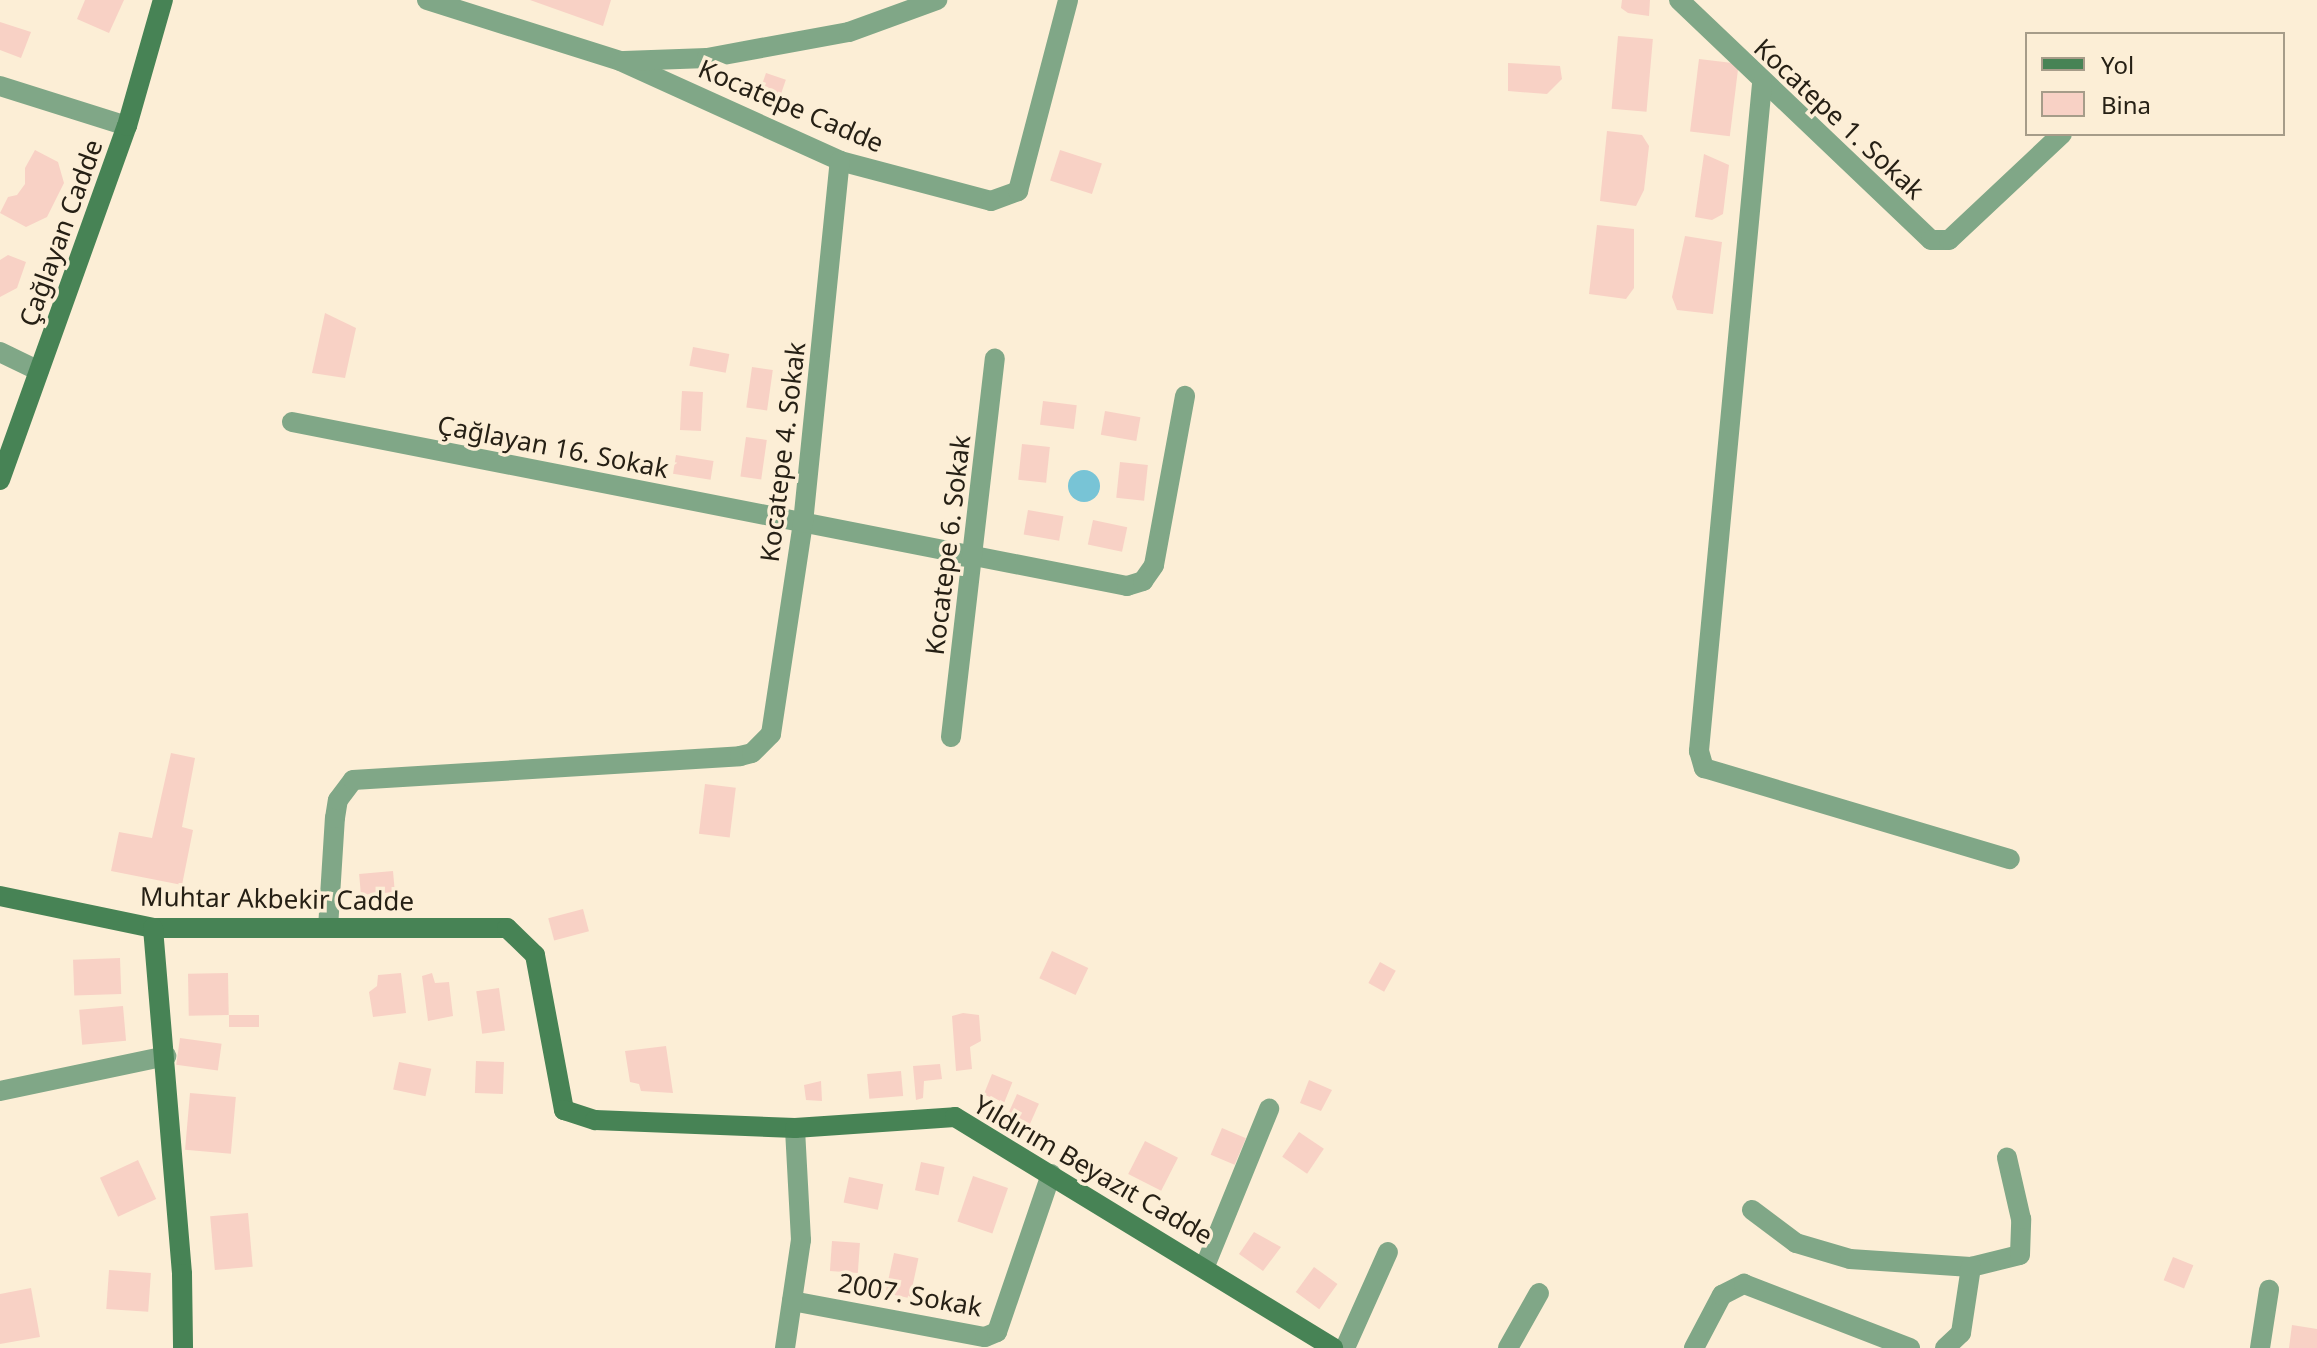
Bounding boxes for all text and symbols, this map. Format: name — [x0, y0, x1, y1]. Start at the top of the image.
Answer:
street label: Kocatepe 1. Sokak — [1747, 32, 1931, 206]
legend — [2025, 32, 2285, 136]
text: Yol — [2101, 48, 2134, 81]
street label: Kocatepe Cadde — [694, 53, 888, 159]
text: Bina — [2101, 88, 2151, 121]
street label: Çağlayan Cadde — [13, 135, 109, 331]
street label: Kocatepe 4. Sokak — [754, 340, 812, 564]
street label: Çağlayan 16. Sokak — [435, 409, 671, 485]
street label: Kocatepe 6. Sokak — [919, 433, 977, 657]
street label: Muhtar Akbekir Cadde — [140, 881, 414, 917]
street label: Yıldırım Beyazıt Cadde — [968, 1089, 1218, 1251]
street label: 2007. Sokak — [836, 1267, 984, 1323]

